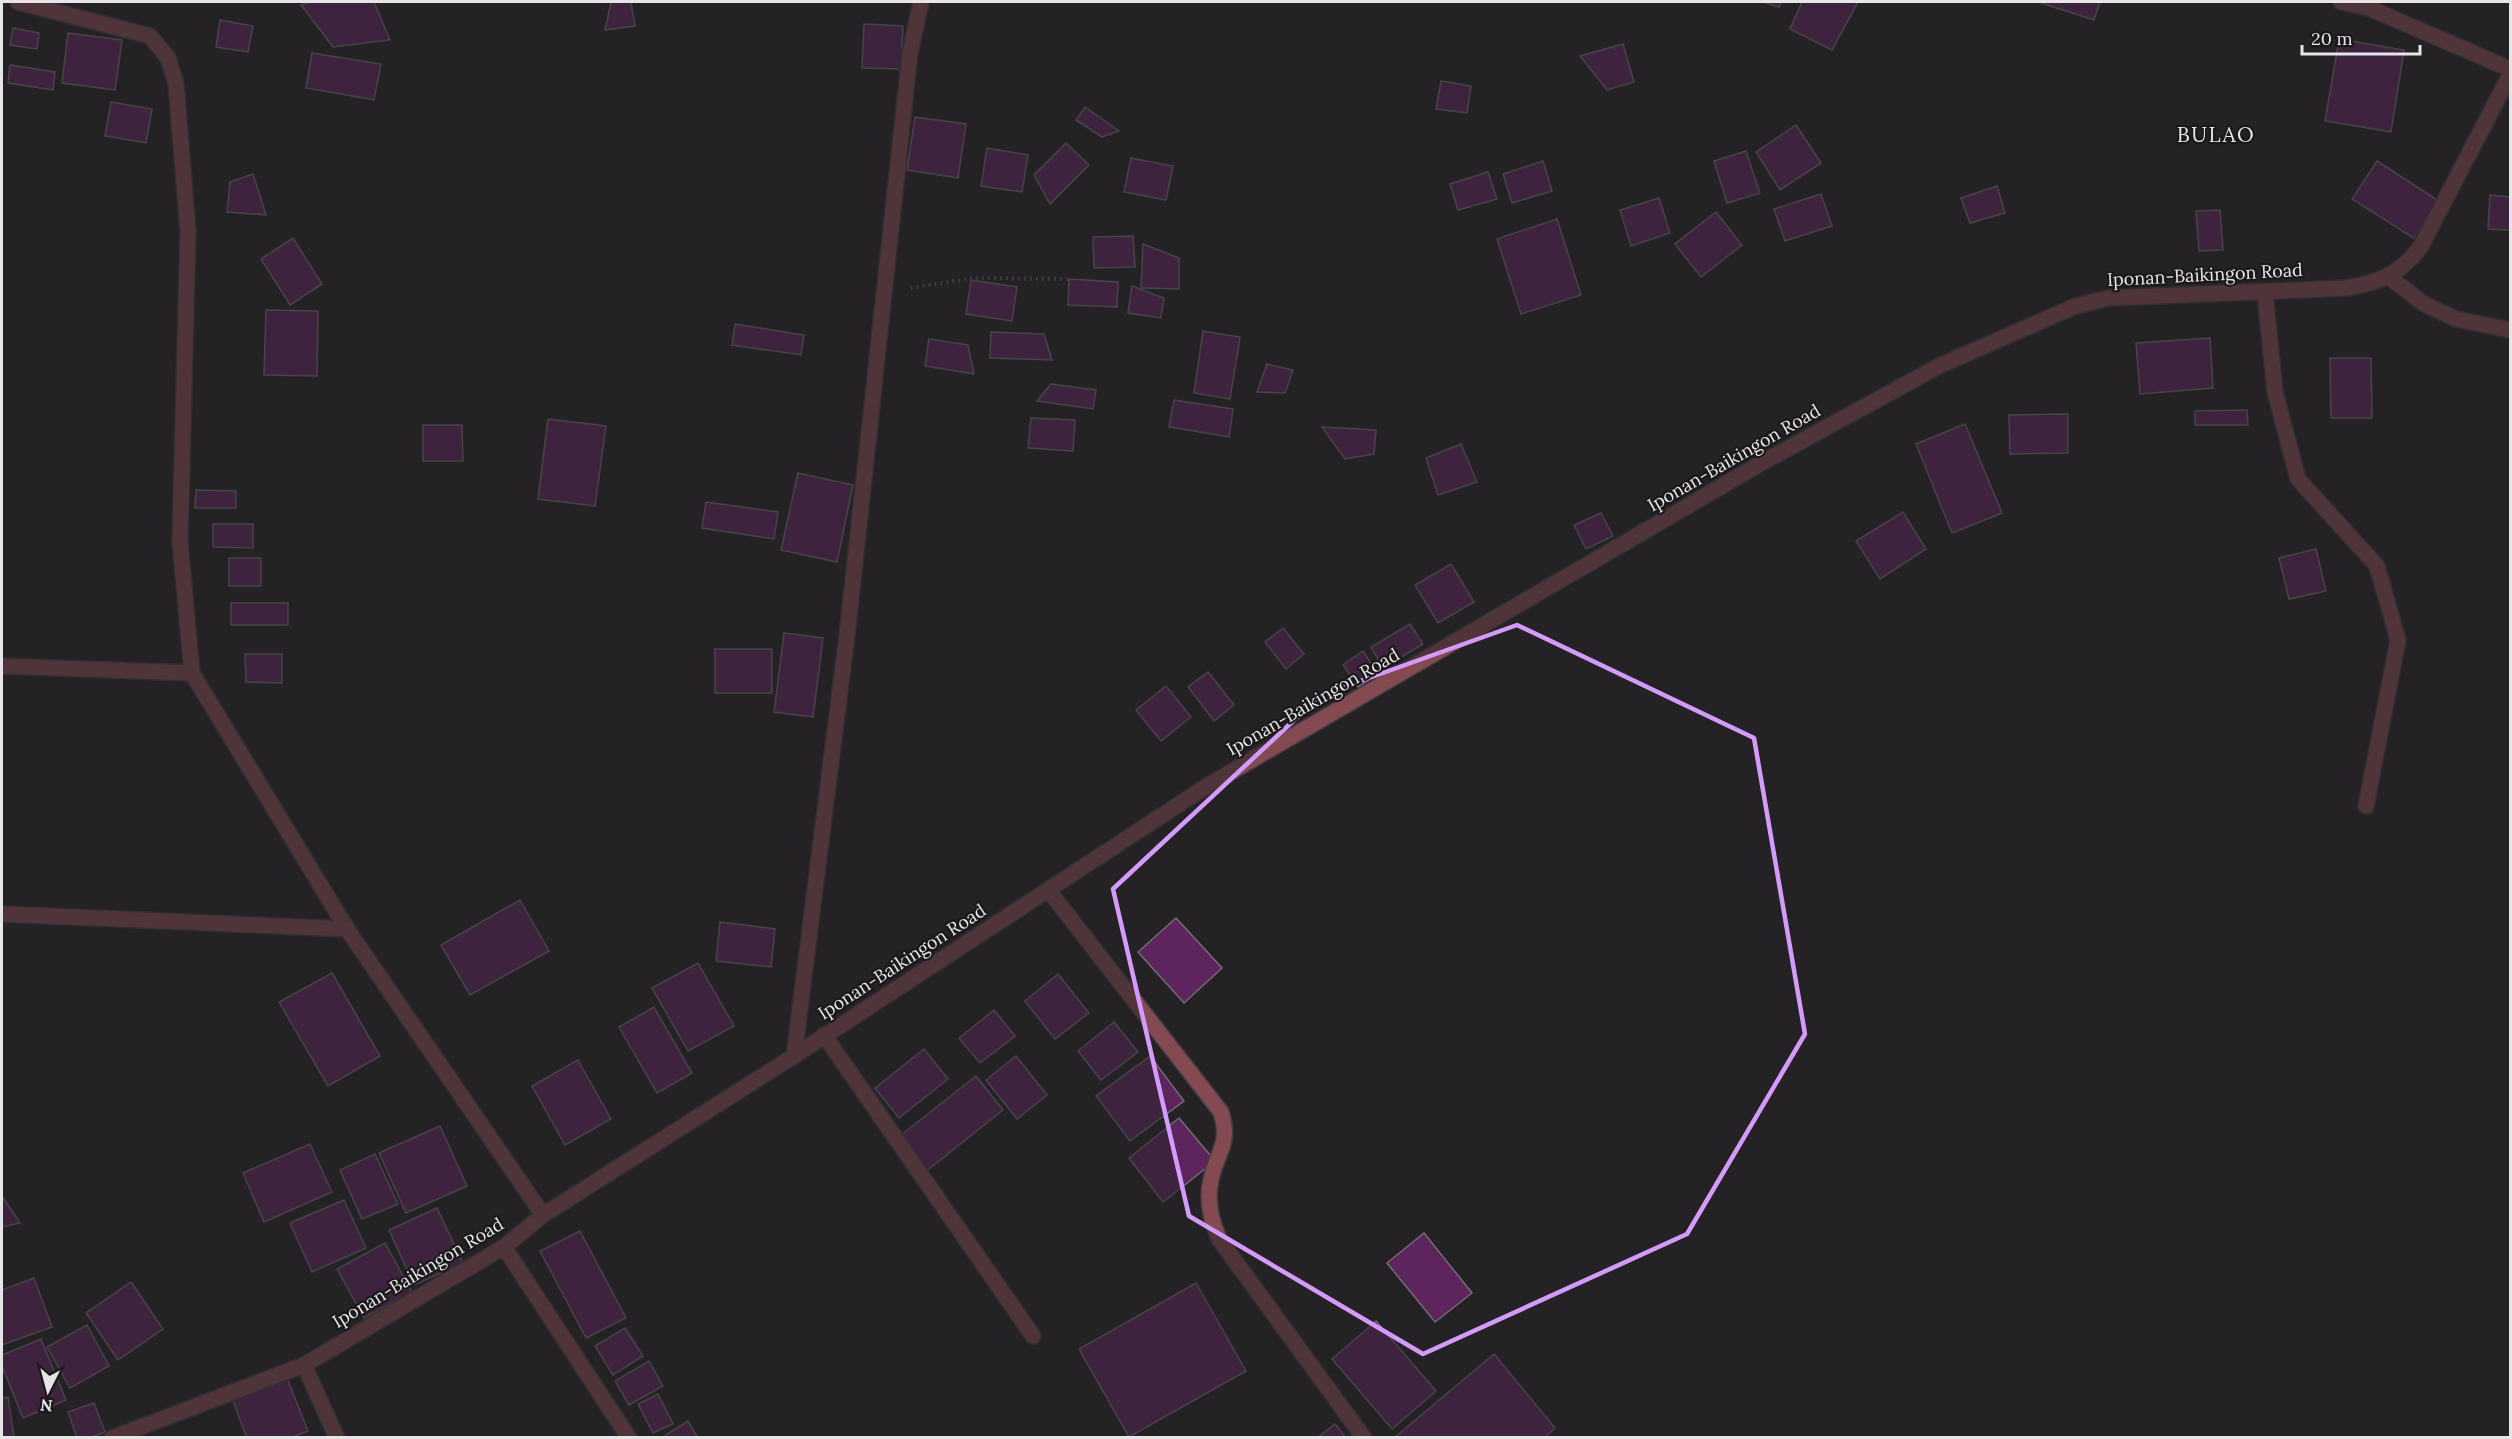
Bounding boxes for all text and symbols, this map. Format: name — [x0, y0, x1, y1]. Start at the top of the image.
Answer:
scale bar — [2302, 18, 2420, 56]
text: 20 m — [2311, 27, 2353, 50]
district label: BULAO — [2177, 121, 2255, 148]
street label: Iponan-Baikingon Road — [2107, 258, 2304, 291]
street label: Iponan-Baikingon Road — [1643, 399, 1824, 516]
street label: Iponan-Baikingon Road — [1222, 643, 1403, 760]
street label: Iponan-Baikingon Road — [813, 899, 990, 1025]
street label: Iponan-Baikingon Road — [328, 1212, 508, 1333]
north arrow — [18, 1361, 78, 1421]
text: N — [39, 1395, 54, 1417]

